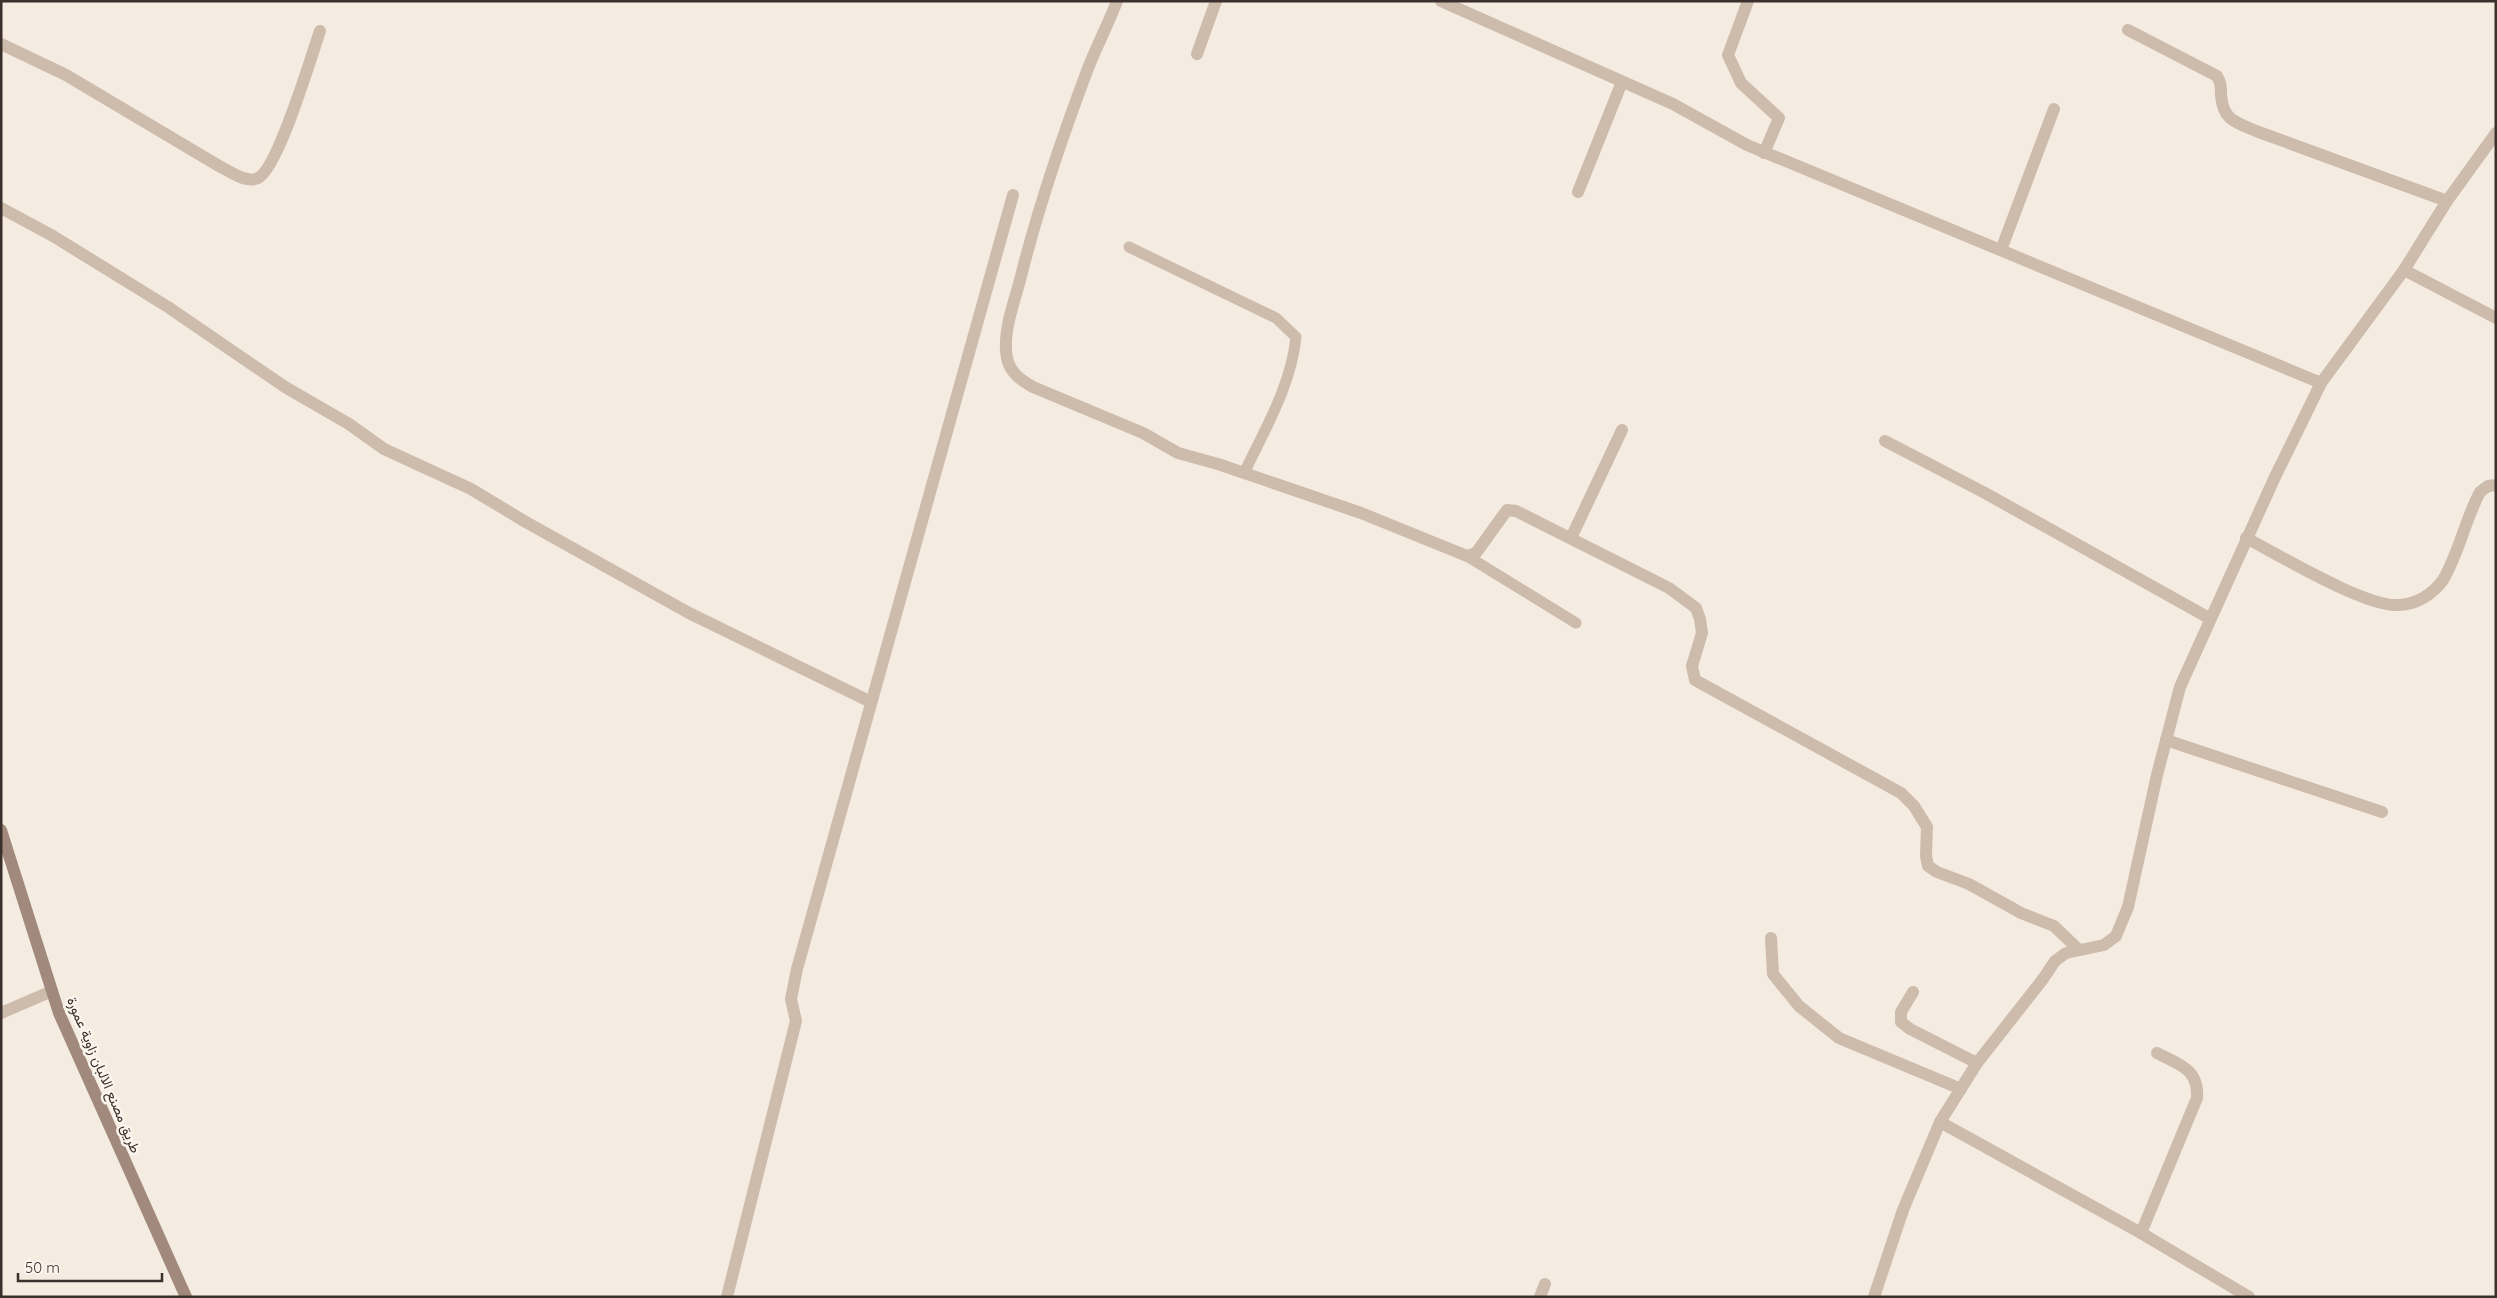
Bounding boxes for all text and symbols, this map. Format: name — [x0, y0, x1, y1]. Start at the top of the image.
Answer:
street label: طريق مصنع الالبان زاوية عمورة — [61, 994, 145, 1156]
scale bar — [18, 1250, 161, 1282]
text: 50 m — [25, 1258, 60, 1277]

